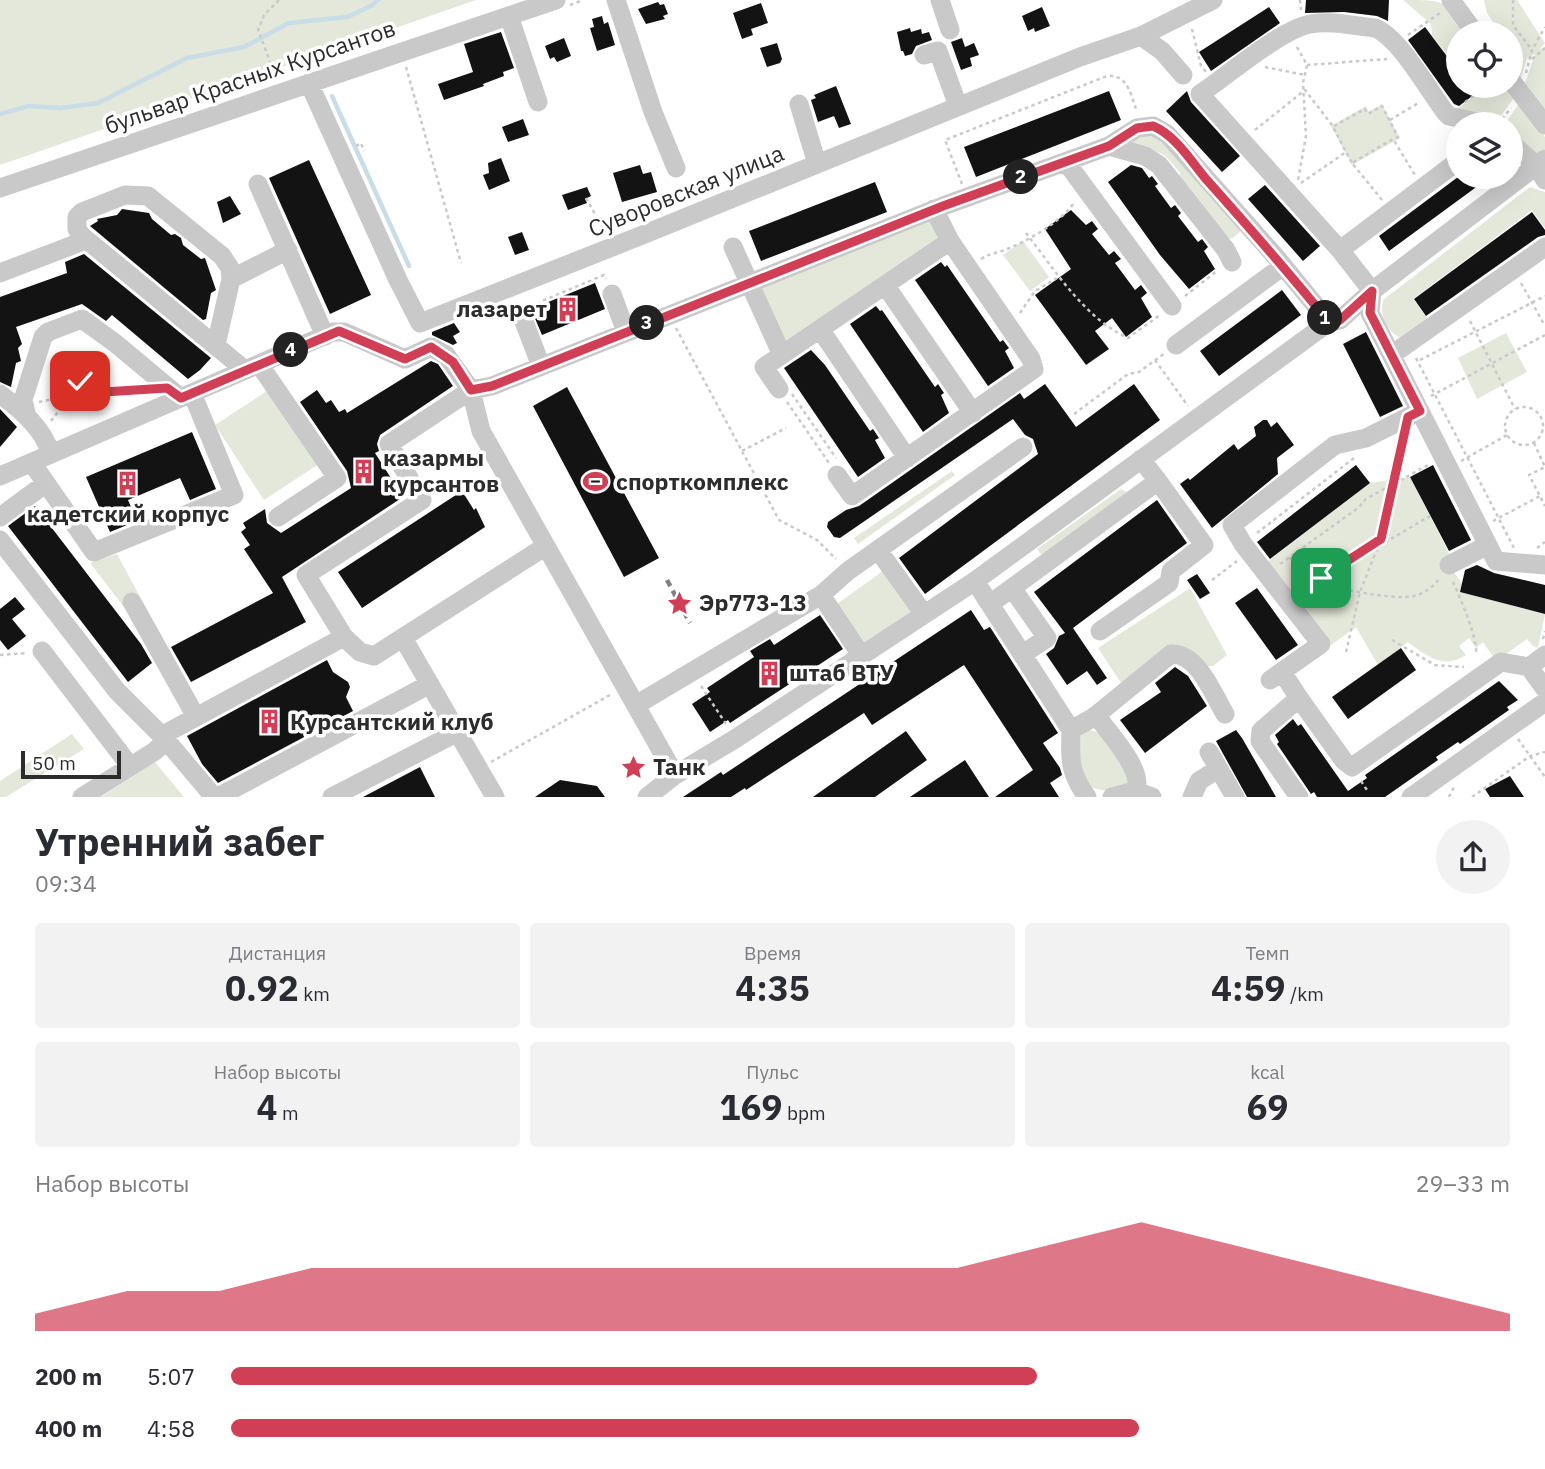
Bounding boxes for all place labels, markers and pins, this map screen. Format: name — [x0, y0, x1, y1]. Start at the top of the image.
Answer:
pin: 2 — [1004, 160, 1038, 194]
place label: лазарет — [456, 293, 547, 323]
building icon: лазарет — [553, 295, 581, 323]
pin: 1 — [1308, 300, 1342, 336]
pin: 3 — [630, 306, 664, 340]
pin: 4 — [274, 332, 308, 368]
pin — [50, 351, 110, 411]
place label: казармы курсантов — [383, 442, 499, 498]
building icon: казармы курсантов — [349, 457, 377, 485]
place label: спорткомплекс — [616, 466, 789, 496]
sports icon: спорткомплекс — [582, 468, 610, 496]
building icon: кадетский корпус — [114, 470, 142, 498]
place label: кадетский корпус — [27, 498, 229, 528]
pin — [1291, 548, 1351, 608]
place label: Эр773-13 — [699, 587, 807, 617]
place icon: Эр773-13 — [665, 589, 693, 617]
place label: штаб ВТУ — [789, 657, 894, 687]
building icon: штаб ВТУ — [755, 659, 783, 687]
place label: Курсантский клуб — [290, 706, 494, 736]
building icon: Курсантский клуб — [256, 708, 284, 736]
place label: Танк — [653, 751, 706, 781]
place icon: Танк — [619, 753, 647, 781]

